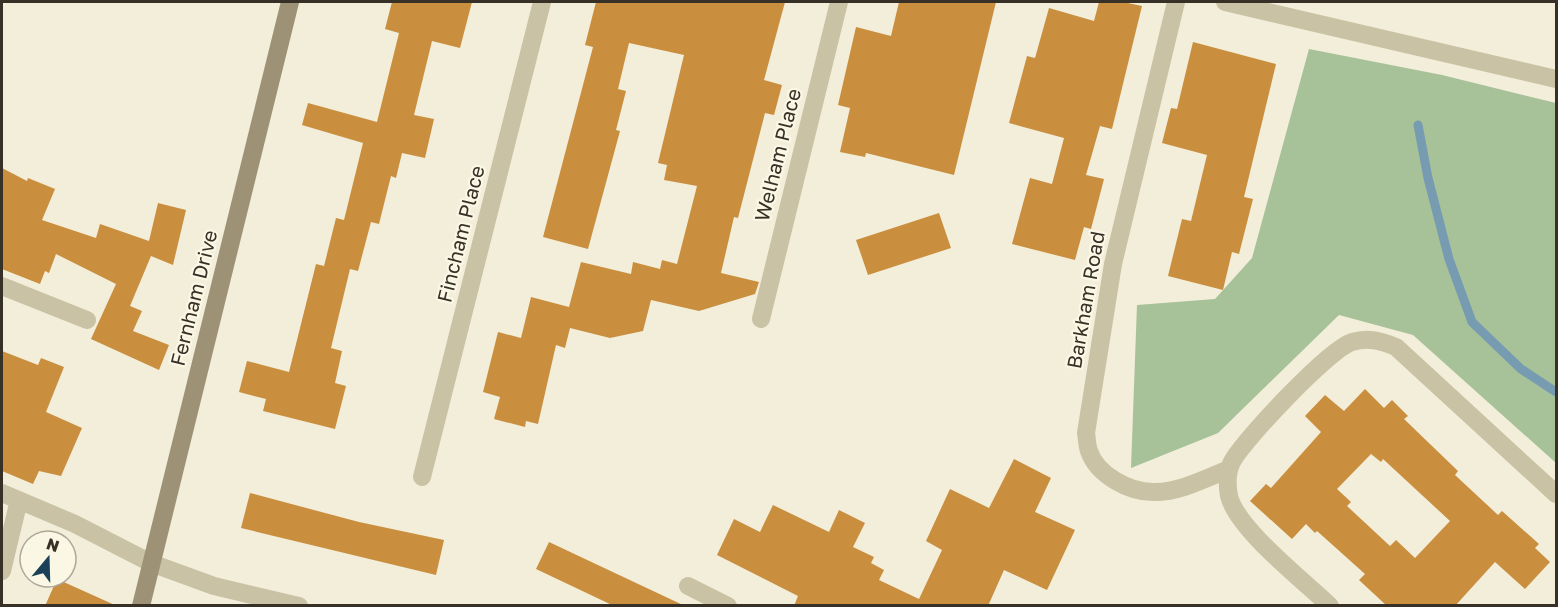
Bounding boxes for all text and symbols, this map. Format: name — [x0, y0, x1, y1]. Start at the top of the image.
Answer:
street label: Welham Place — [749, 86, 805, 224]
street label: Fincham Place — [431, 163, 489, 305]
street label: Fernham Drive — [165, 227, 222, 368]
street label: Barkham Road — [1061, 229, 1109, 370]
north arrow — [18, 529, 78, 589]
text: N — [44, 533, 62, 556]

